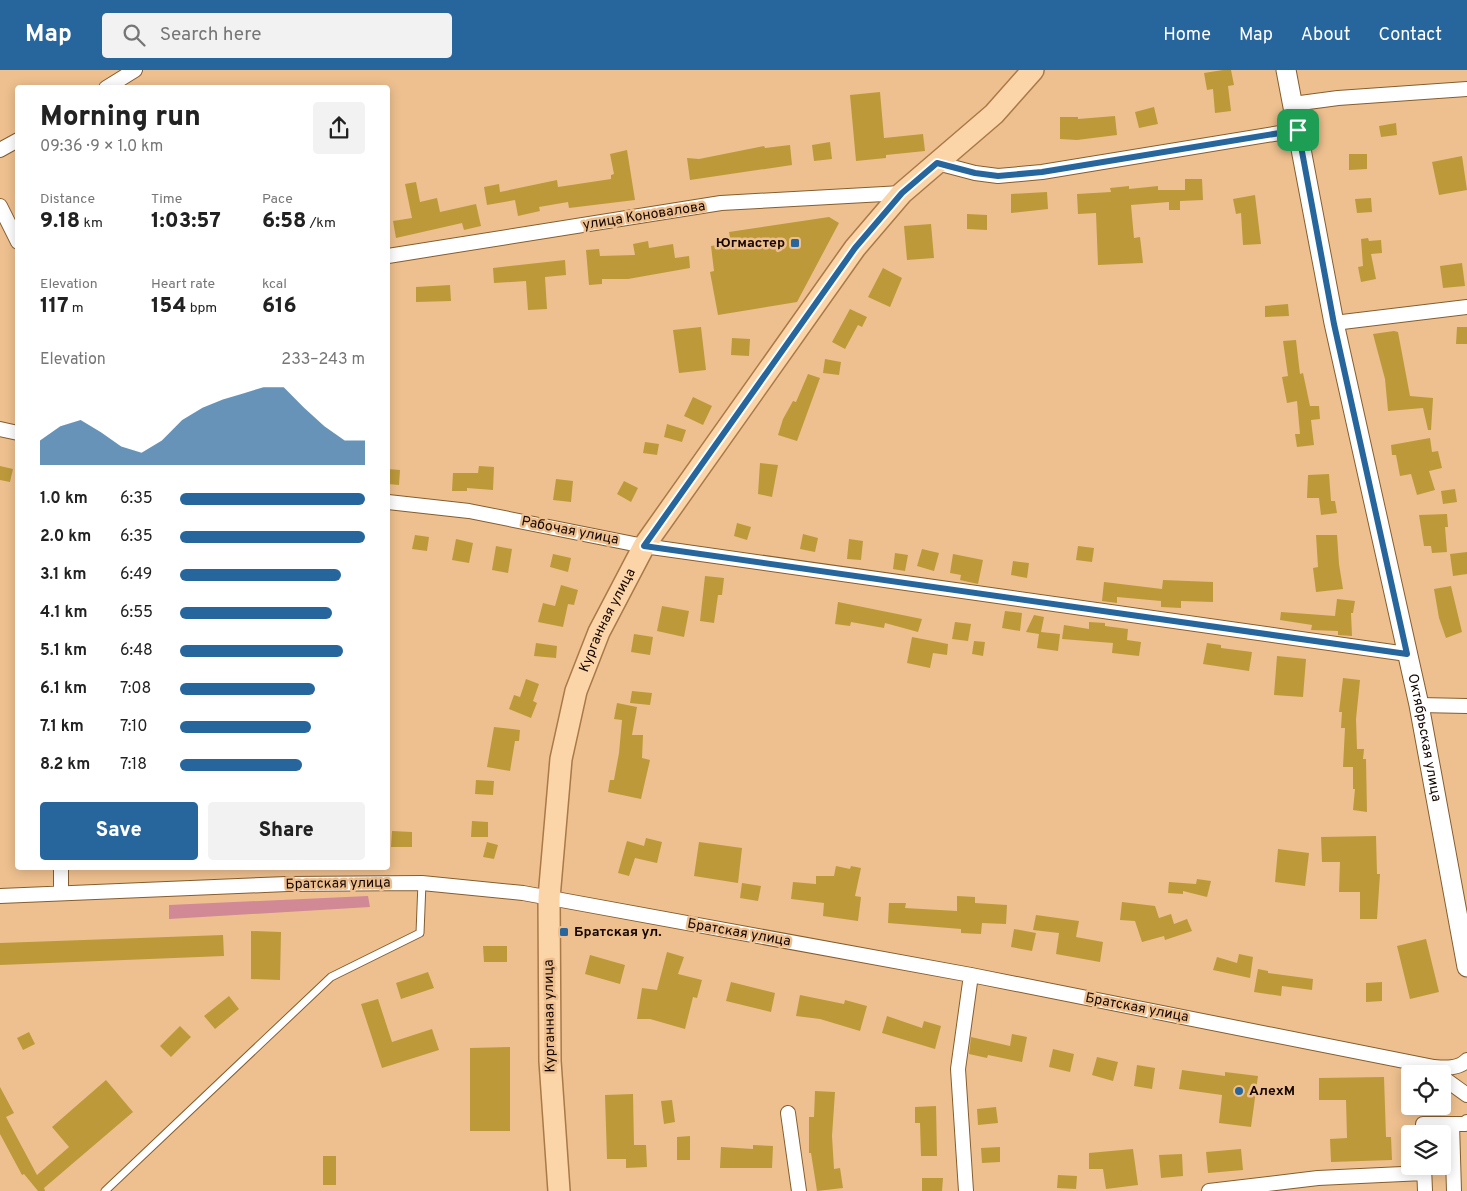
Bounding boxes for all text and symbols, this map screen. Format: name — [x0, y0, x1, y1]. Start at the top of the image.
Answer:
search box — [102, 13, 452, 58]
text: Map — [25, 20, 72, 50]
icon: search — [120, 21, 148, 49]
text: Search here — [160, 23, 261, 47]
text: Home — [1163, 24, 1211, 47]
text: Map — [1239, 24, 1273, 47]
text: About — [1301, 24, 1350, 47]
text: Contact — [1378, 24, 1442, 47]
text: Morning run — [40, 100, 201, 136]
button: share — [313, 102, 365, 154]
pin — [1277, 109, 1319, 151]
icon: arrive — [1284, 116, 1312, 144]
text: 09:36 · 9 × 1.0 km — [40, 137, 163, 157]
text: Distance — [40, 191, 95, 208]
text: Time — [151, 191, 182, 208]
text: Pace — [262, 191, 293, 208]
street label: улица Коновалова — [582, 198, 706, 234]
text: 9.18 — [40, 208, 80, 235]
text: 1:03:57 — [151, 208, 221, 235]
text: 6:58 — [262, 208, 306, 235]
text: km — [80, 215, 103, 232]
text: /km — [306, 215, 336, 232]
place label: Югмастер — [716, 235, 785, 252]
marker: Югмастер — [789, 237, 801, 249]
text: Elevation — [40, 276, 98, 293]
text: Heart rate — [151, 276, 215, 293]
text: kcal — [262, 276, 287, 293]
text: 117 — [40, 293, 69, 320]
text: 154 — [151, 293, 186, 320]
text: 616 — [262, 293, 297, 320]
text: m — [69, 300, 84, 317]
text: bpm — [186, 300, 217, 317]
text: Elevation — [40, 350, 106, 370]
text: 233–243 m — [281, 350, 365, 370]
text: 1.0 km — [40, 489, 88, 509]
text: 6:35 — [120, 489, 153, 509]
street label: Рабочая улица — [520, 513, 620, 549]
text: 2.0 km — [40, 527, 91, 547]
text: 6:35 — [120, 527, 153, 547]
text: 3.1 km — [40, 565, 87, 585]
text: 6:49 — [120, 565, 152, 585]
street label: Курганная улица — [576, 565, 639, 675]
text: 4.1 km — [40, 603, 88, 623]
text: 6:55 — [120, 603, 153, 623]
text: 5.1 km — [40, 641, 87, 661]
text: 6:48 — [120, 641, 153, 661]
street label: Октябрьская улица — [1404, 672, 1445, 803]
text: 6.1 km — [40, 679, 87, 699]
text: 7:08 — [120, 679, 151, 699]
text: 7.1 km — [40, 717, 84, 737]
text: 7:10 — [120, 717, 148, 737]
text: 8.2 km — [40, 755, 90, 775]
text: 7:18 — [120, 755, 147, 775]
button: Save — [40, 802, 198, 860]
button: Share — [208, 802, 365, 860]
street label: Братская улица — [285, 875, 391, 893]
street label: Братская улица — [686, 916, 792, 950]
place label: Братская ул. — [574, 924, 662, 941]
marker: Братская ул. — [558, 926, 570, 938]
street label: Курганная улица — [541, 959, 559, 1073]
street label: Братская улица — [1084, 990, 1190, 1026]
map controls — [1401, 1065, 1451, 1175]
button: locate — [1401, 1065, 1451, 1115]
place label: АлехМ — [1249, 1083, 1295, 1100]
marker: АлехМ — [1233, 1085, 1245, 1097]
button: layers — [1401, 1125, 1451, 1175]

